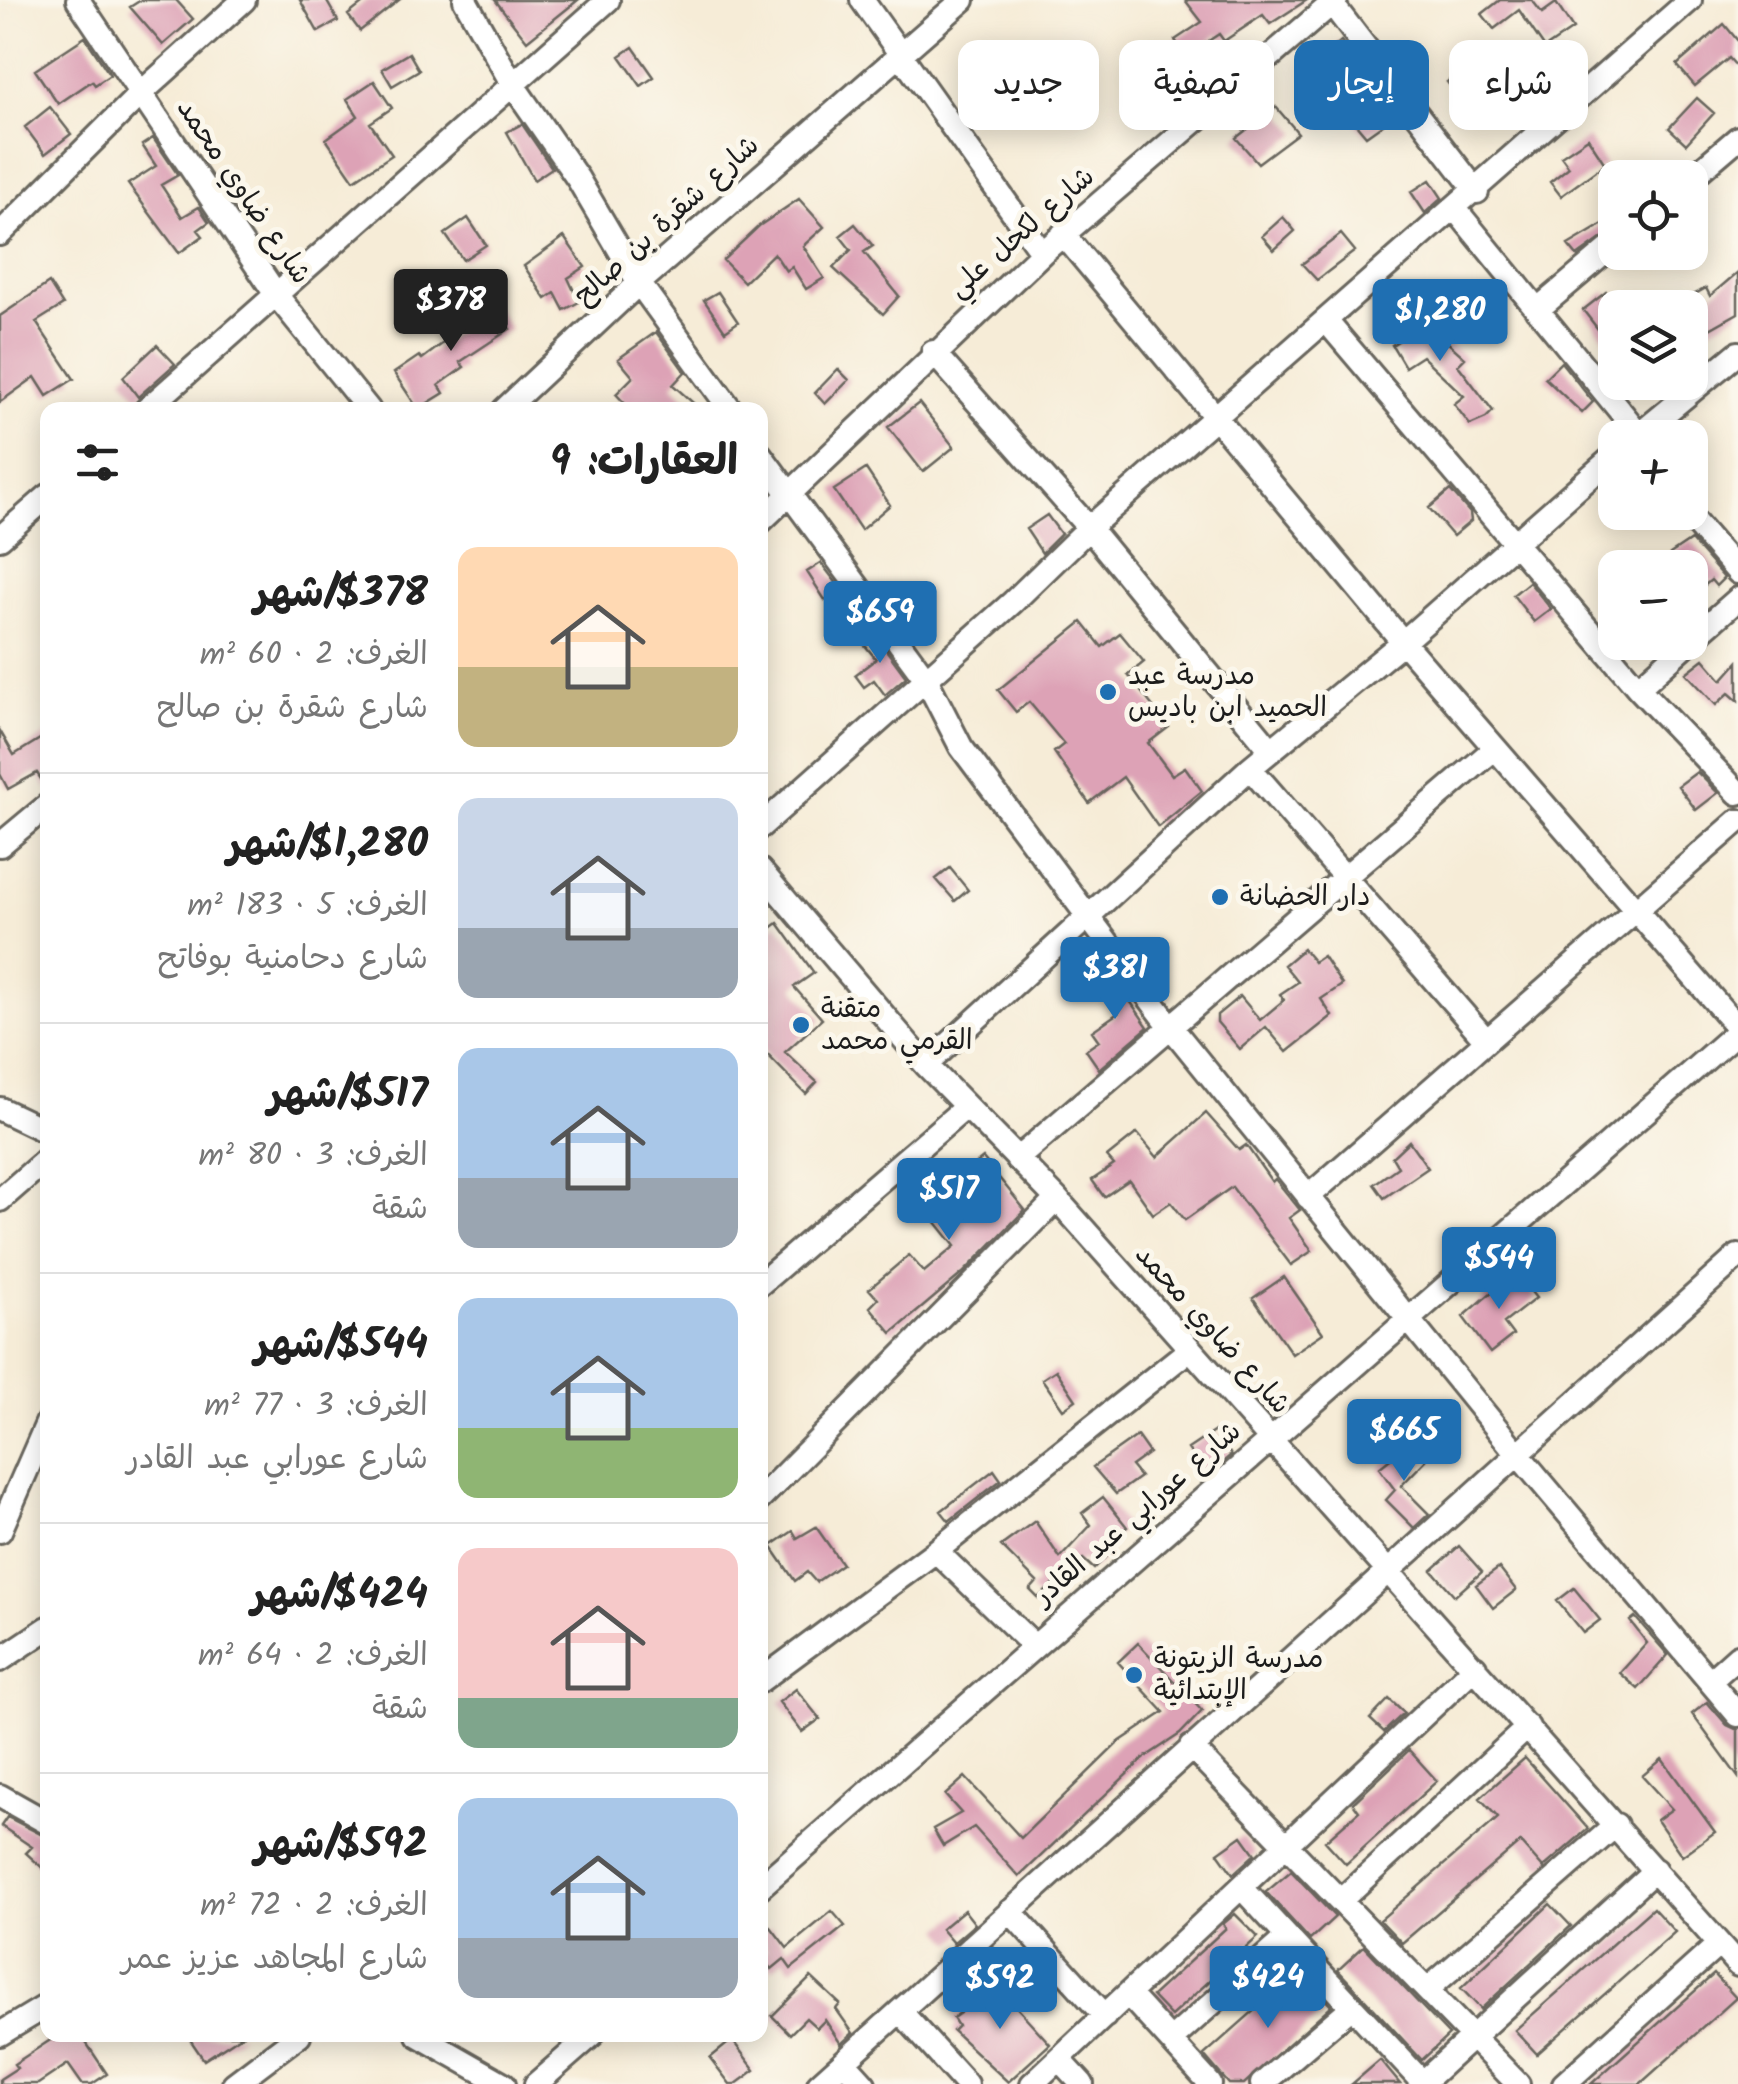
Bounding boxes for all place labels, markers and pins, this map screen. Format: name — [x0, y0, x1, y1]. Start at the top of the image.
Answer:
pin: $378 — [392, 269, 510, 354]
pin: $1,280 — [1359, 279, 1521, 364]
pin: $659 — [821, 581, 939, 666]
place label: مدرسة عبد الحميد ابن باديس — [1128, 654, 1327, 731]
marker: مدرسة عبد الحميد ابن باديس — [1097, 681, 1119, 703]
place label: دار الحضانة — [1240, 875, 1370, 920]
marker: دار الحضانة — [1209, 886, 1231, 908]
pin: $381 — [1056, 937, 1174, 1022]
place label: متقنة القرمي محمد — [821, 987, 973, 1064]
marker: متقنة القرمي محمد — [790, 1014, 812, 1036]
pin: $517 — [890, 1158, 1008, 1243]
pin: $544 — [1440, 1227, 1558, 1312]
pin: $665 — [1345, 1399, 1463, 1484]
place label: مدرسة الزيتونة الإبتدائية — [1154, 1637, 1324, 1714]
marker: مدرسة الزيتونة الإبتدائية — [1123, 1664, 1145, 1686]
pin: $424 — [1209, 1946, 1327, 2031]
pin: $592 — [941, 1947, 1059, 2032]

